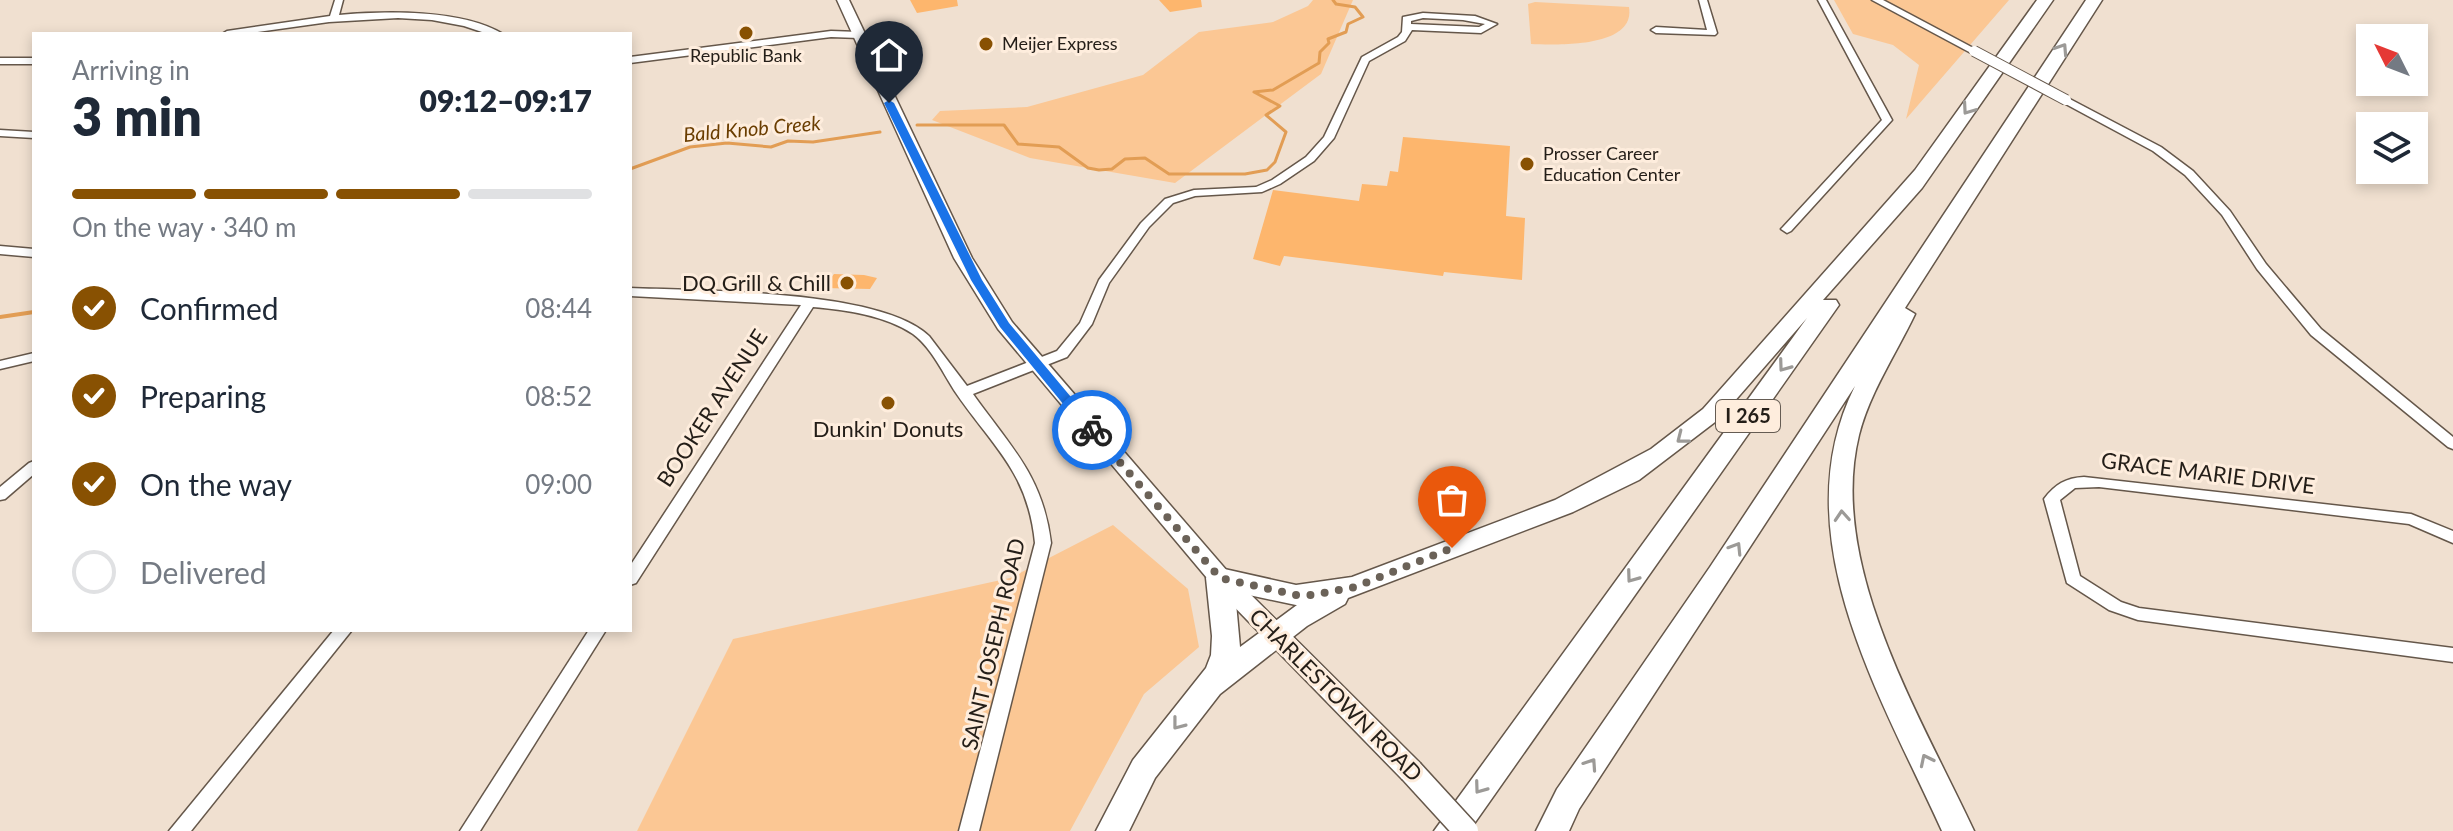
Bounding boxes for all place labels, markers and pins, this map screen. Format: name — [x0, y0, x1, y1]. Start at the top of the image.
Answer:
pin — [855, 21, 923, 103]
marker: Republic Bank — [737, 24, 755, 42]
place label: Meijer Express — [1002, 32, 1118, 54]
marker: Meijer Express — [977, 35, 995, 53]
place label: Republic Bank — [690, 44, 803, 66]
place label: Prosser Career Education Center — [1543, 142, 1681, 185]
marker: Prosser Career Education Center — [1518, 155, 1536, 173]
place label: DQ Grill & Chill — [682, 269, 831, 296]
marker: DQ Grill & Chill — [838, 274, 856, 292]
marker: Dunkin' Donuts — [879, 394, 897, 412]
place label: Dunkin' Donuts — [813, 415, 963, 442]
pin — [1418, 466, 1486, 548]

